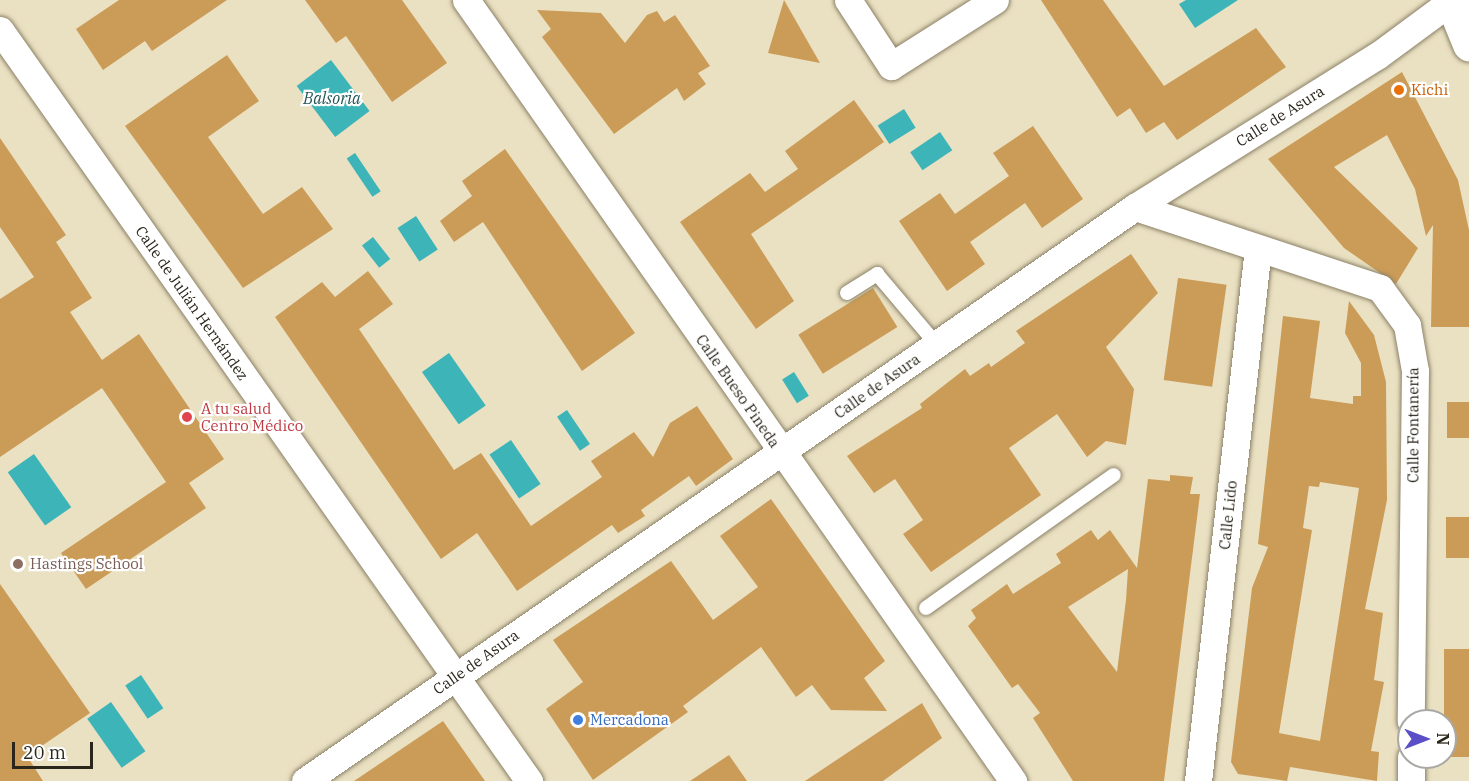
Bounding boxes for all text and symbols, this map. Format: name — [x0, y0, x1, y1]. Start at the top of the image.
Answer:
place label: Kichi — [1411, 81, 1448, 99]
street label: Calle de Asura — [1233, 82, 1327, 150]
marker: Kichi — [1392, 83, 1406, 97]
water label: Balsoria — [303, 88, 361, 108]
street label: Calle de Julián Hernández — [132, 222, 252, 384]
street label: Calle Bueso Pineda — [692, 331, 784, 451]
street label: Calle de Asura — [831, 350, 923, 422]
street label: Calle Fontanería — [1404, 367, 1422, 483]
place label: A tu salud Centro Médico — [201, 399, 303, 434]
marker: A tu salud Centro Médico — [178, 408, 196, 426]
street label: Calle Lido — [1215, 479, 1241, 551]
place label: Hastings School — [30, 555, 143, 573]
marker: Hastings School — [11, 557, 25, 571]
street label: Calle de Asura — [430, 626, 522, 698]
north arrow — [1397, 709, 1457, 769]
place label: Mercadona — [590, 711, 669, 729]
marker: Mercadona — [571, 713, 585, 727]
scale bar — [15, 730, 96, 768]
text: N — [1433, 733, 1453, 745]
text: 20 m — [23, 741, 66, 764]

